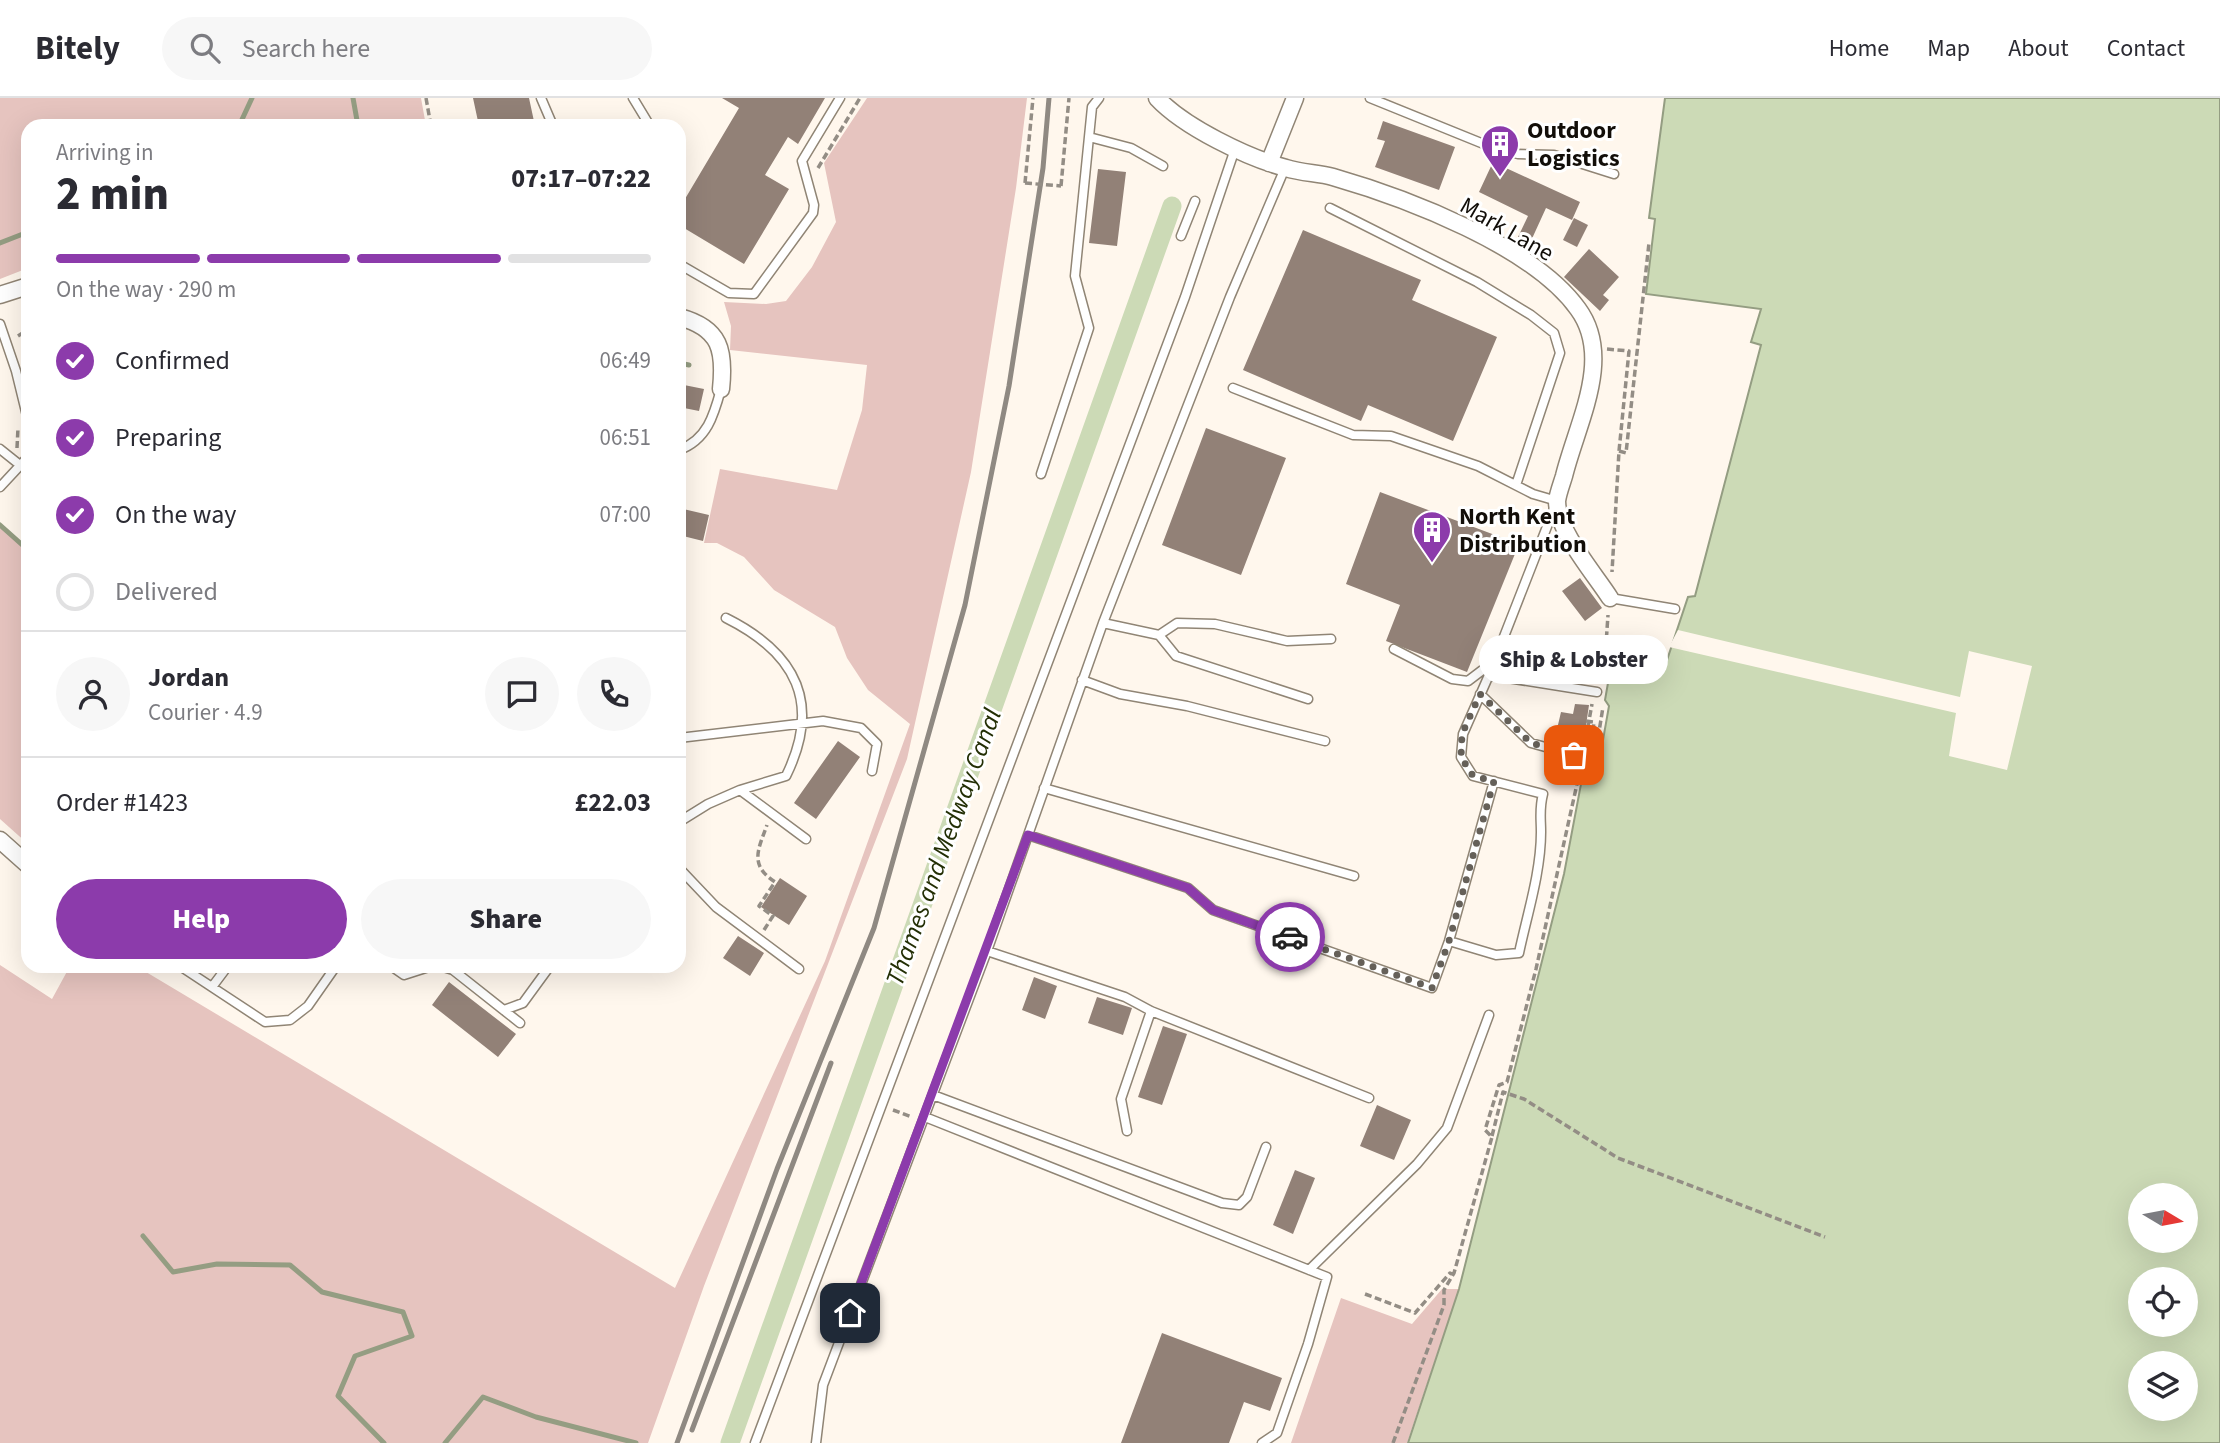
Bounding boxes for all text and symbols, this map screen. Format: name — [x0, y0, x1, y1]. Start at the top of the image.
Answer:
search box — [162, 17, 652, 80]
text: Bitely — [35, 25, 120, 72]
icon: search — [186, 29, 224, 67]
text: Search here — [242, 30, 370, 67]
text: Home — [1829, 31, 1889, 66]
text: Map — [1927, 31, 1970, 66]
text: About — [2008, 31, 2069, 66]
text: Contact — [2107, 31, 2185, 66]
place label: Outdoor Logistics — [1527, 113, 1620, 176]
building icon: Outdoor Logistics — [1479, 123, 1521, 178]
text: Arriving in — [56, 136, 154, 169]
text: 07:17–07:22 — [511, 160, 651, 197]
text: 2 min — [56, 162, 169, 227]
street label: Mark Lane — [1453, 188, 1560, 270]
text: On the way · 290 m — [56, 273, 236, 306]
icon: check — [56, 342, 94, 380]
text: Confirmed — [115, 342, 230, 379]
text: 06:49 — [600, 344, 651, 377]
icon: check — [56, 419, 94, 457]
text: Preparing — [115, 419, 221, 456]
text: 06:51 — [600, 421, 651, 454]
icon: check — [56, 496, 94, 534]
text: On the way — [115, 496, 236, 533]
text: 07:00 — [600, 498, 651, 531]
place label: North Kent Distribution — [1459, 499, 1587, 562]
building icon: North Kent Distribution — [1411, 509, 1453, 564]
text: Delivered — [115, 573, 218, 610]
callout: Ship & Lobster — [1480, 636, 1668, 685]
text: Ship & Lobster — [1499, 643, 1648, 676]
button: person — [56, 657, 130, 731]
button: chat — [485, 657, 559, 731]
button: phone — [577, 657, 651, 731]
text: Jordan — [148, 659, 229, 696]
text: Courier · 4.9 — [148, 696, 263, 729]
water label: Thames and Medway Canal — [876, 703, 1011, 991]
pin — [1544, 725, 1604, 785]
icon: bag — [1555, 736, 1593, 774]
text: Order #1423 — [56, 784, 188, 821]
text: £22.03 — [575, 784, 651, 821]
button: Help — [56, 879, 347, 959]
button: Share — [361, 879, 651, 959]
courier — [1255, 902, 1325, 972]
icon: car — [1271, 918, 1309, 956]
north arrow — [2128, 1183, 2198, 1253]
map controls — [2128, 1183, 2198, 1421]
button: locate — [2128, 1267, 2198, 1337]
pin — [820, 1283, 880, 1343]
icon: home — [831, 1294, 869, 1332]
button: layers — [2128, 1351, 2198, 1421]

